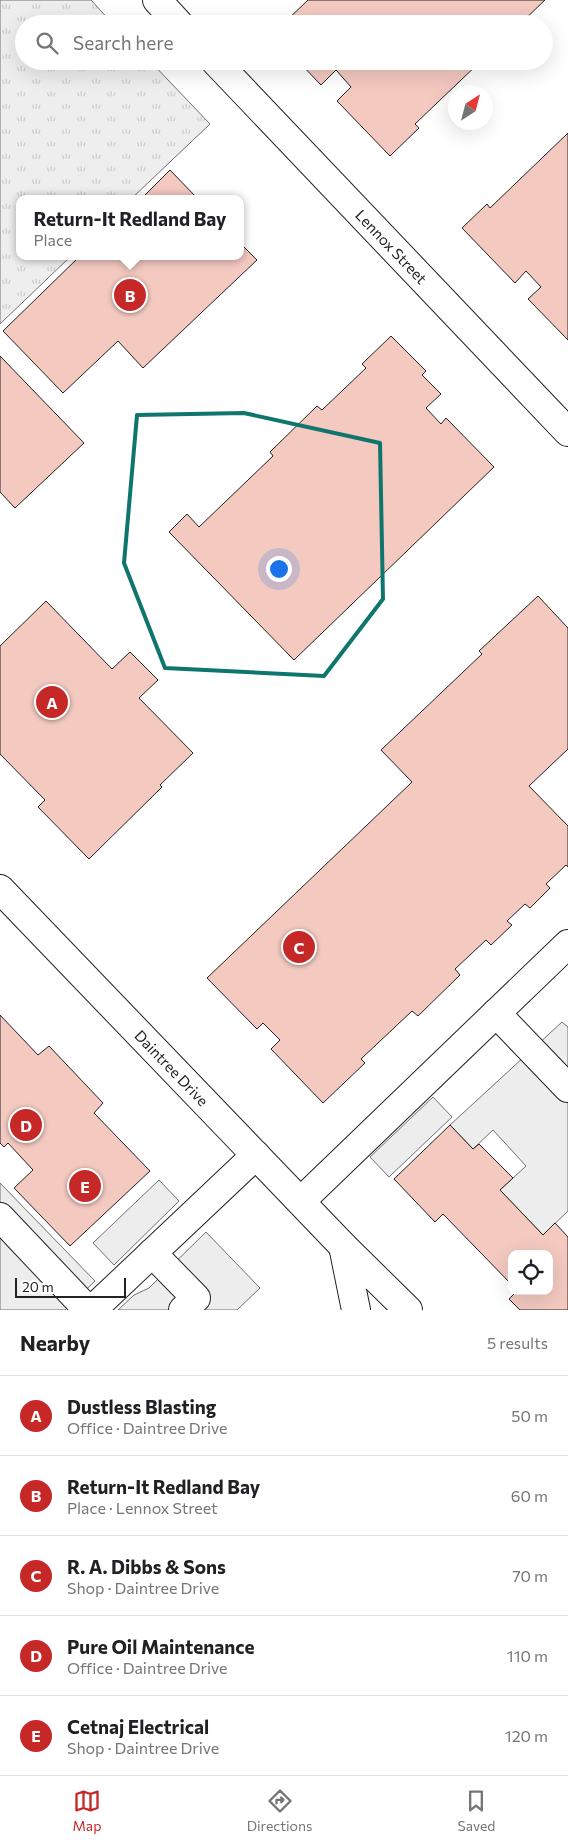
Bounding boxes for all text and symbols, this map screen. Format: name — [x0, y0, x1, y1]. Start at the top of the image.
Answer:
search box — [15, 15, 553, 70]
icon: search — [33, 29, 61, 57]
text: Search here — [73, 31, 173, 54]
north arrow — [448, 85, 493, 130]
popup — [16, 195, 244, 260]
street label: Lennox Street — [352, 206, 431, 287]
text: Return-It Redland Bay — [33, 207, 227, 230]
text: Place — [33, 230, 72, 249]
pin: B — [114, 276, 146, 314]
your location — [266, 556, 292, 582]
pin: A — [36, 683, 68, 721]
pin: C — [283, 928, 315, 966]
street label: Daintree Drive — [131, 1026, 212, 1110]
pin: D — [10, 1106, 42, 1144]
pin: E — [69, 1167, 101, 1205]
map controls — [508, 1250, 553, 1295]
button: locate — [508, 1250, 553, 1295]
scale bar — [15, 1275, 126, 1298]
text: 20 m — [22, 1278, 54, 1295]
text: Nearby — [20, 1330, 90, 1355]
text: 5 results — [487, 1333, 548, 1352]
text: Dustless Blasting — [67, 1395, 216, 1418]
text: A — [30, 1406, 42, 1425]
text: 50 m — [511, 1406, 548, 1425]
text: Office · Daintree Drive — [67, 1418, 227, 1437]
text: Return-It Redland Bay — [67, 1475, 260, 1498]
text: B — [31, 1486, 41, 1505]
text: 60 m — [511, 1486, 548, 1505]
text: Place · Lennox Street — [67, 1498, 218, 1517]
text: R. A. Dibbs & Sons — [67, 1555, 226, 1578]
text: C — [31, 1566, 41, 1585]
text: 70 m — [512, 1566, 548, 1585]
text: Shop · Daintree Drive — [67, 1578, 219, 1597]
text: Pure Oil Maintenance — [67, 1635, 255, 1658]
text: D — [30, 1646, 42, 1665]
text: 110 m — [507, 1646, 548, 1665]
text: Office · Daintree Drive — [67, 1658, 227, 1677]
text: Cetnaj Electrical — [67, 1715, 209, 1738]
text: E — [31, 1726, 41, 1745]
text: 120 m — [505, 1726, 548, 1745]
text: Shop · Daintree Drive — [67, 1738, 219, 1757]
tab: Map — [73, 1787, 101, 1834]
tab: Directions — [247, 1787, 312, 1834]
tab: Saved — [458, 1787, 495, 1834]

